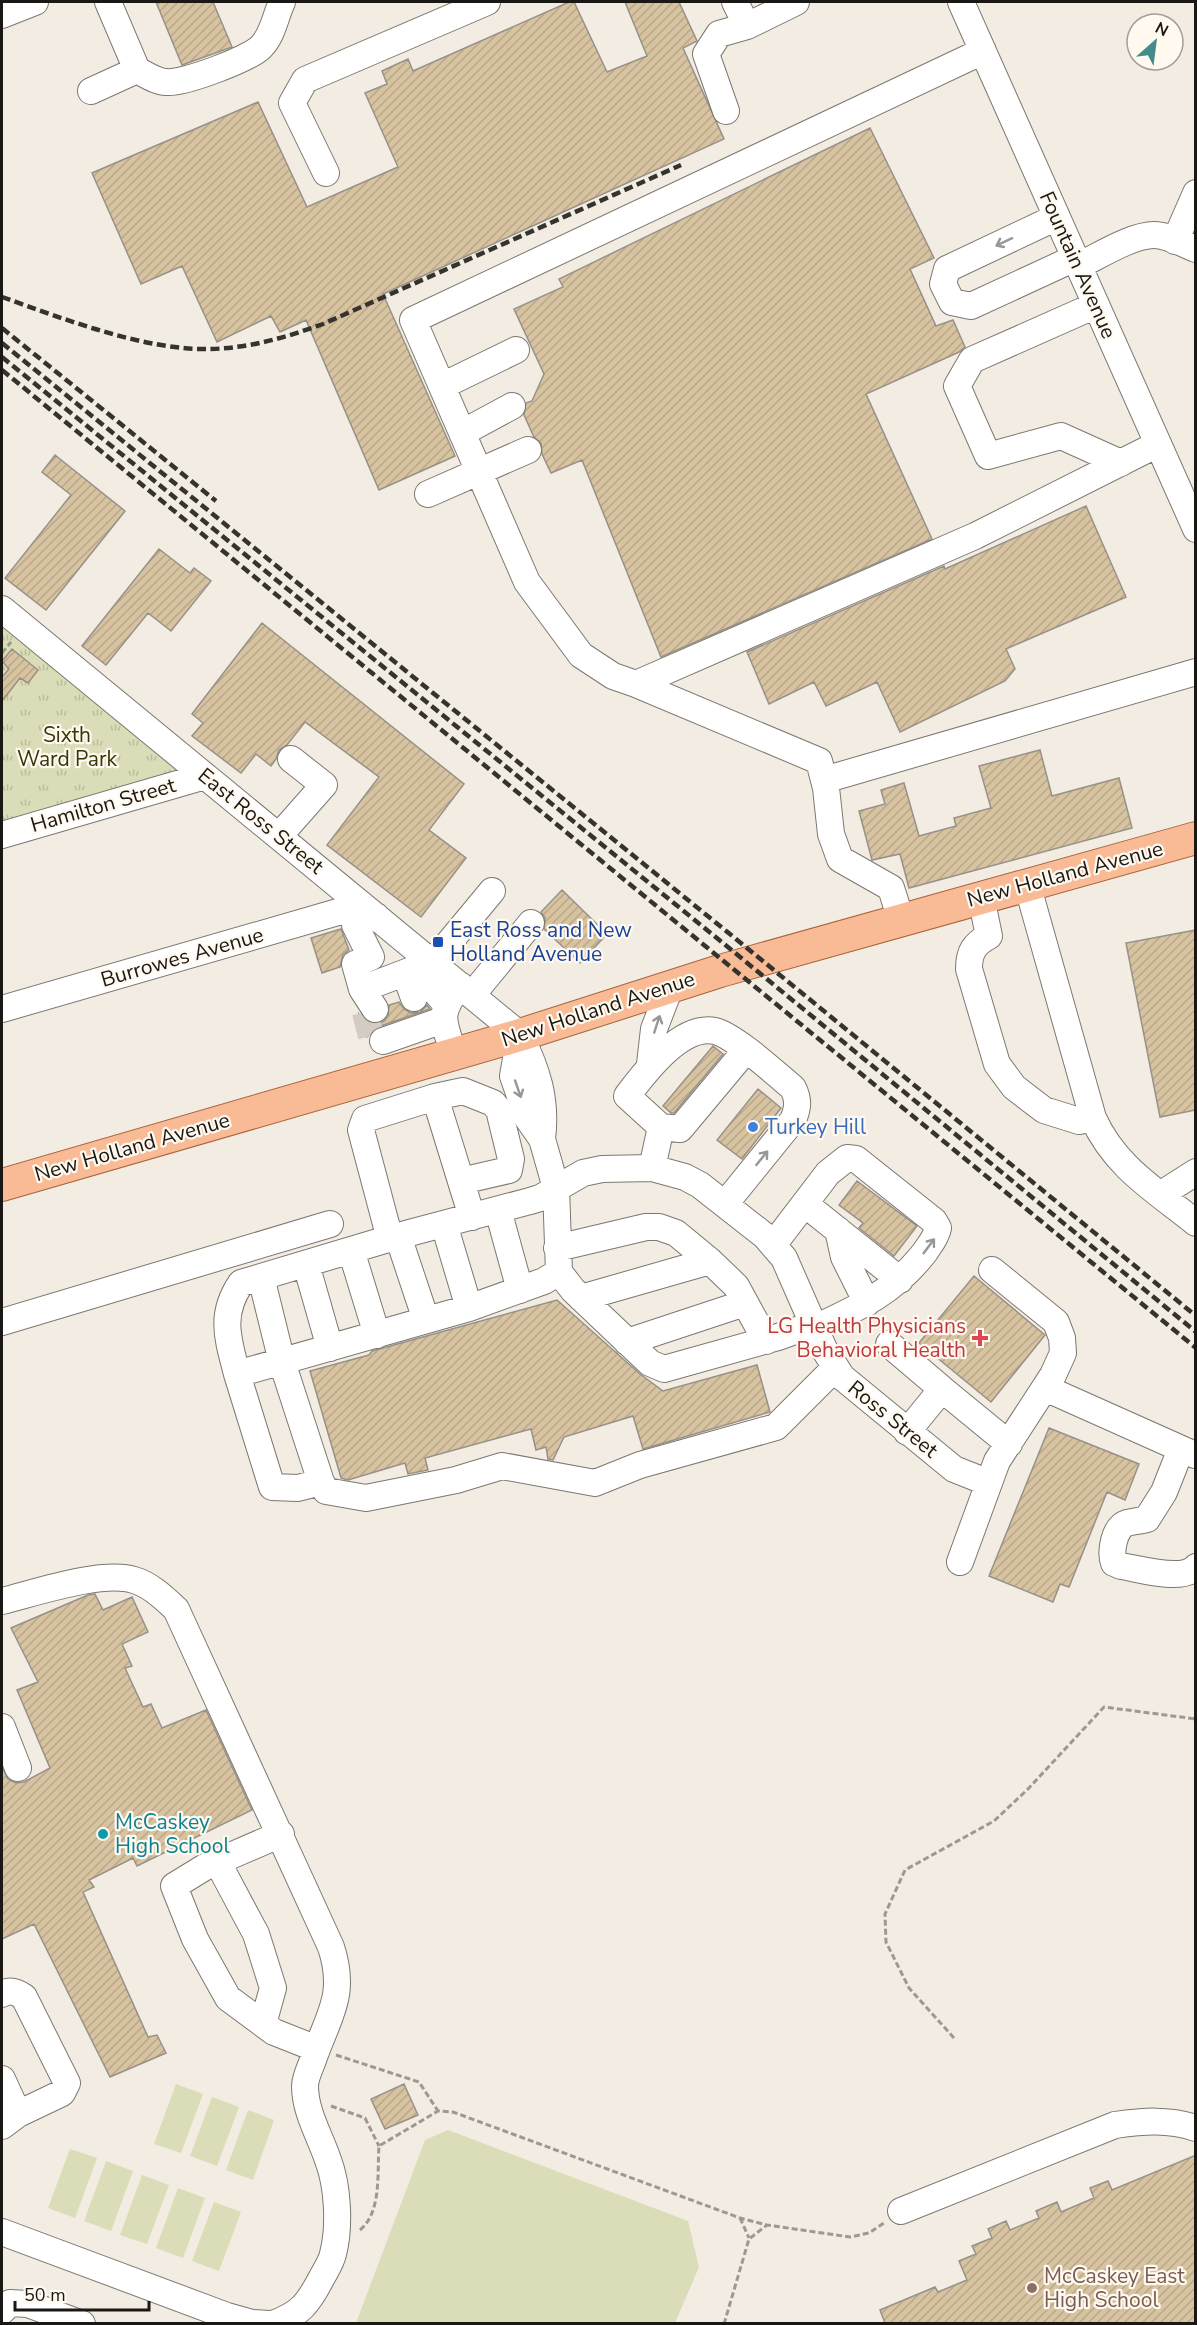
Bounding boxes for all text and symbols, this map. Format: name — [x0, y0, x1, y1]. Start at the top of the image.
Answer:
north arrow — [1125, 12, 1185, 72]
text: N — [1151, 17, 1172, 42]
street label: Fountain Avenue — [1033, 187, 1123, 343]
one-way arrow — [995, 236, 1013, 248]
park label: Sixth Ward Park — [17, 721, 117, 773]
street label: East Ross Street — [192, 762, 330, 881]
street label: Hamilton Street — [27, 771, 179, 839]
street label: New Holland Avenue — [964, 834, 1166, 914]
place label: East Ross and New Holland Avenue — [450, 916, 632, 968]
street label: Burrowes Avenue — [97, 920, 267, 994]
marker: East Ross and New Holland Avenue — [431, 935, 445, 949]
street label: New Holland Avenue — [498, 964, 698, 1054]
one-way arrow — [652, 1015, 663, 1034]
one-way arrow — [513, 1079, 524, 1098]
street label: New Holland Avenue — [31, 1106, 233, 1188]
place label: Turkey Hill — [765, 1113, 867, 1141]
marker: Turkey Hill — [746, 1120, 760, 1134]
one-way arrow — [755, 1151, 768, 1167]
one-way arrow — [922, 1238, 935, 1254]
place label: LG Health Physicians Behavioral Health — [767, 1312, 966, 1364]
marker: LG Health Physicians Behavioral Health — [971, 1329, 989, 1347]
street label: Ross Street — [842, 1374, 944, 1464]
place label: McCaskey High School — [115, 1808, 230, 1860]
marker: McCaskey High School — [96, 1827, 110, 1841]
place label: McCaskey East High School — [1044, 2262, 1185, 2314]
scale bar — [15, 2274, 148, 2312]
marker: McCaskey East High School — [1025, 2281, 1039, 2295]
text: 50 m — [24, 2283, 66, 2307]

